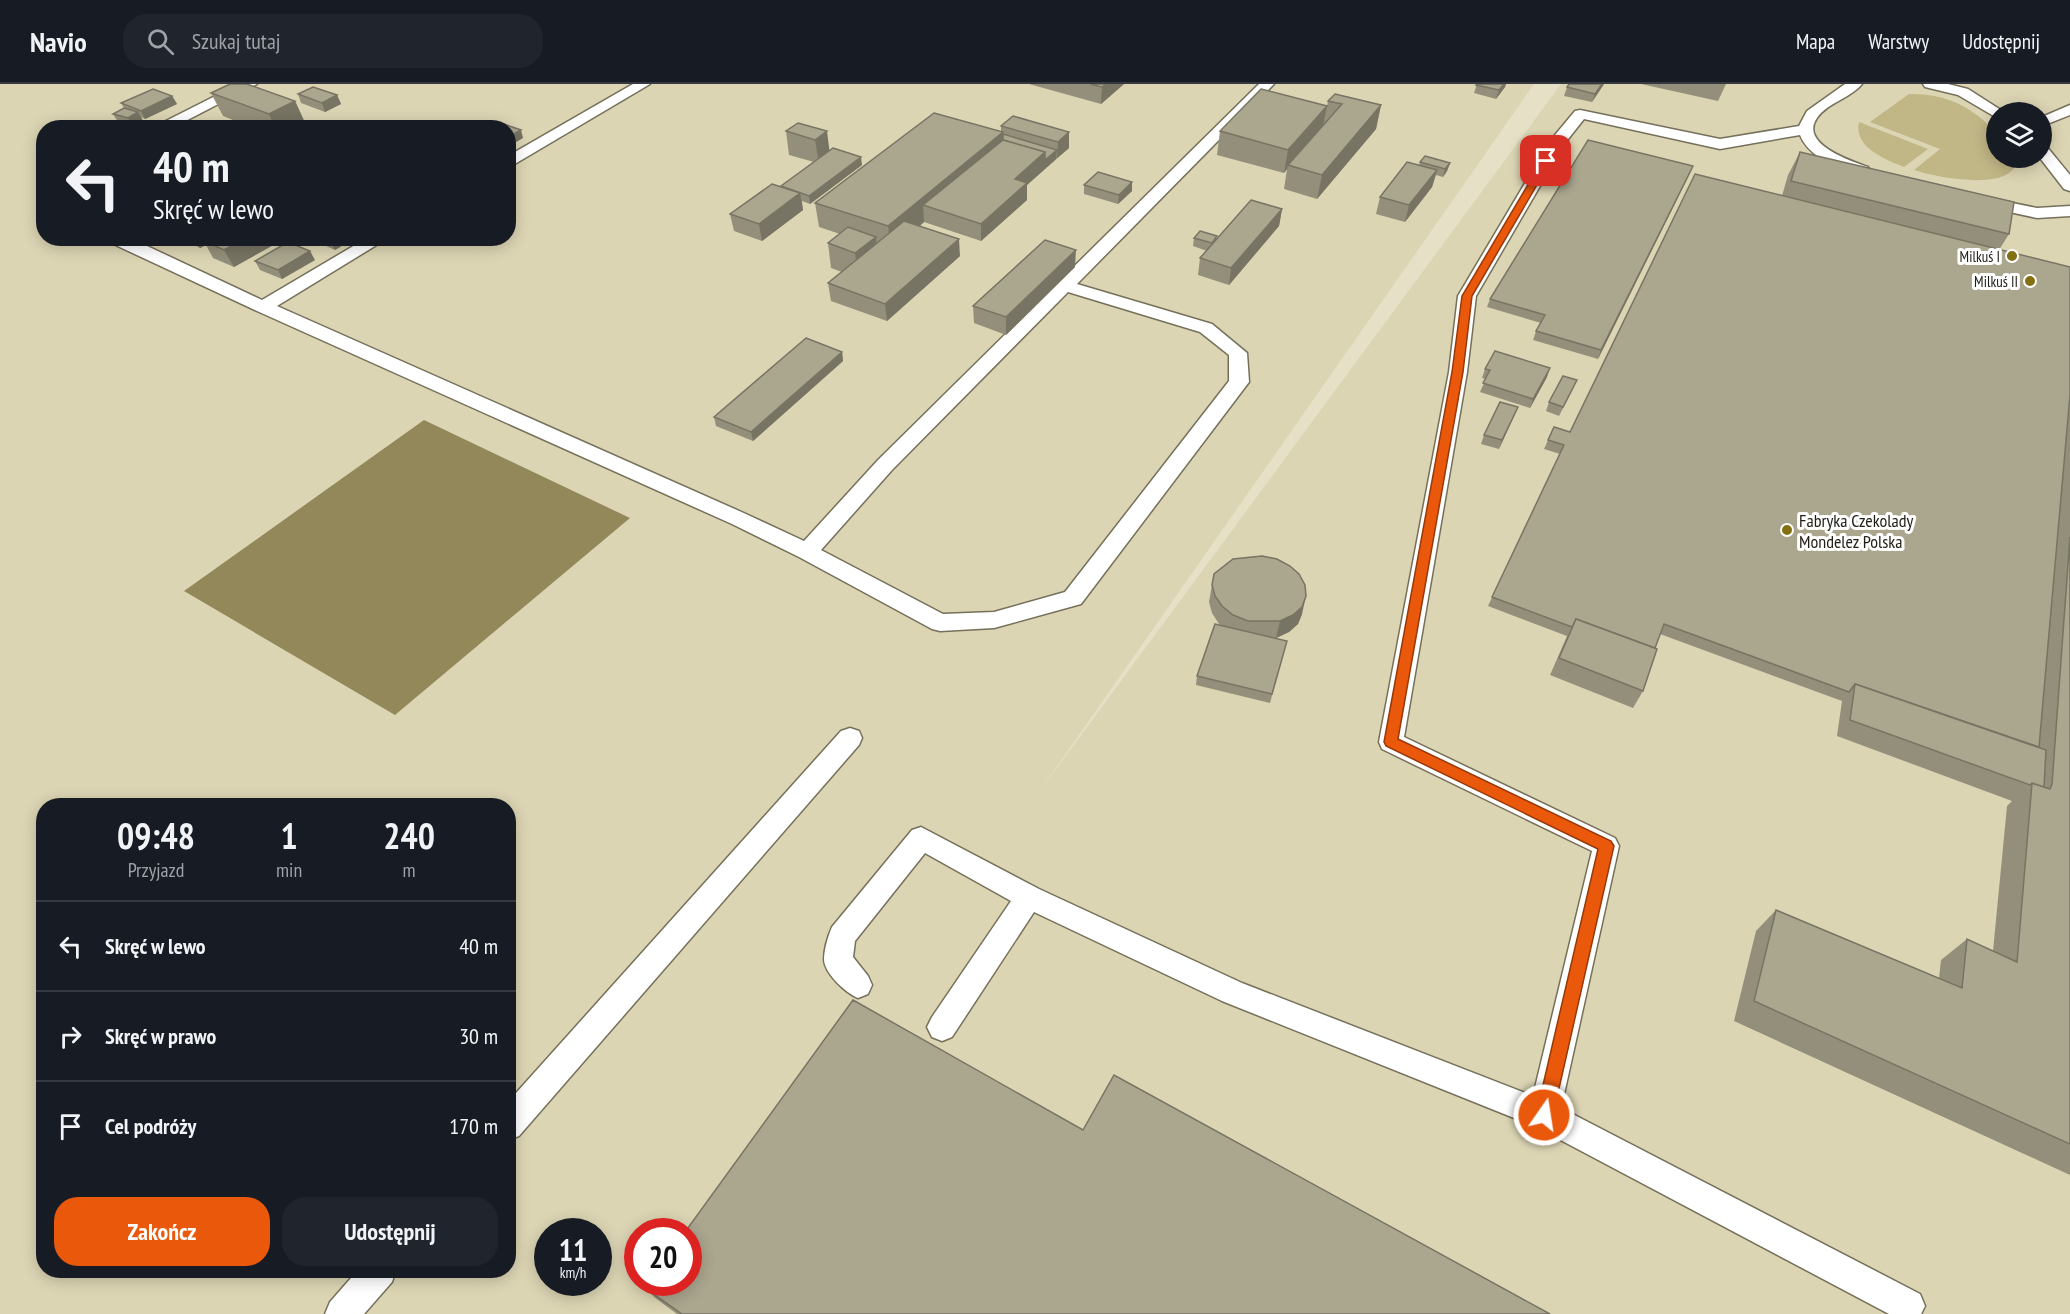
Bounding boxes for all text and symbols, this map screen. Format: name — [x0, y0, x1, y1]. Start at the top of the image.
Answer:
search box — [123, 14, 543, 68]
text: Navio — [30, 23, 87, 60]
icon: search — [144, 25, 177, 58]
text: Szukaj tutaj — [192, 27, 280, 55]
text: Mapa — [1796, 28, 1835, 55]
text: Warstwy — [1868, 28, 1929, 55]
text: Udostępnij — [1962, 28, 2040, 55]
map controls — [1986, 102, 2052, 168]
button: layers — [1986, 102, 2052, 168]
pin — [1520, 135, 1571, 186]
text: 40 m — [153, 139, 230, 194]
icon: left — [54, 144, 132, 222]
icon: arrive — [1529, 144, 1562, 177]
text: Skręć w lewo — [153, 192, 274, 226]
place label: Milkuś I — [1960, 247, 2000, 266]
marker: Milkuś I — [2005, 249, 2019, 263]
place label: Milkuś II — [1974, 272, 2018, 291]
marker: Milkuś II — [2023, 274, 2037, 288]
place label: Fabryka Czekolady Mondelez Polska — [1799, 509, 1914, 553]
marker: Fabryka Czekolady Mondelez Polska — [1780, 523, 1794, 537]
text: 09:48 — [117, 812, 195, 859]
text: 1 — [280, 812, 298, 859]
text: 240 — [383, 812, 435, 859]
text: Przyjazd — [128, 857, 184, 883]
text: min — [276, 857, 302, 883]
text: m — [403, 857, 416, 883]
icon: left — [54, 930, 87, 963]
text: Skręć w lewo — [105, 932, 206, 960]
text: 40 m — [459, 932, 498, 960]
icon: right — [54, 1020, 87, 1053]
text: Skręć w prawo — [105, 1022, 216, 1050]
text: 30 m — [459, 1022, 498, 1050]
position arrow — [1512, 1083, 1576, 1147]
icon: arrive — [54, 1110, 87, 1143]
text: Cel podróży — [105, 1112, 196, 1140]
text: 170 m — [449, 1112, 498, 1140]
button: Zakończ — [54, 1197, 270, 1266]
button: Udostępnij — [282, 1197, 498, 1266]
speed limit sign: 20 — [624, 1218, 702, 1296]
text: 11 — [559, 1230, 587, 1269]
text: km/h — [560, 1263, 586, 1282]

